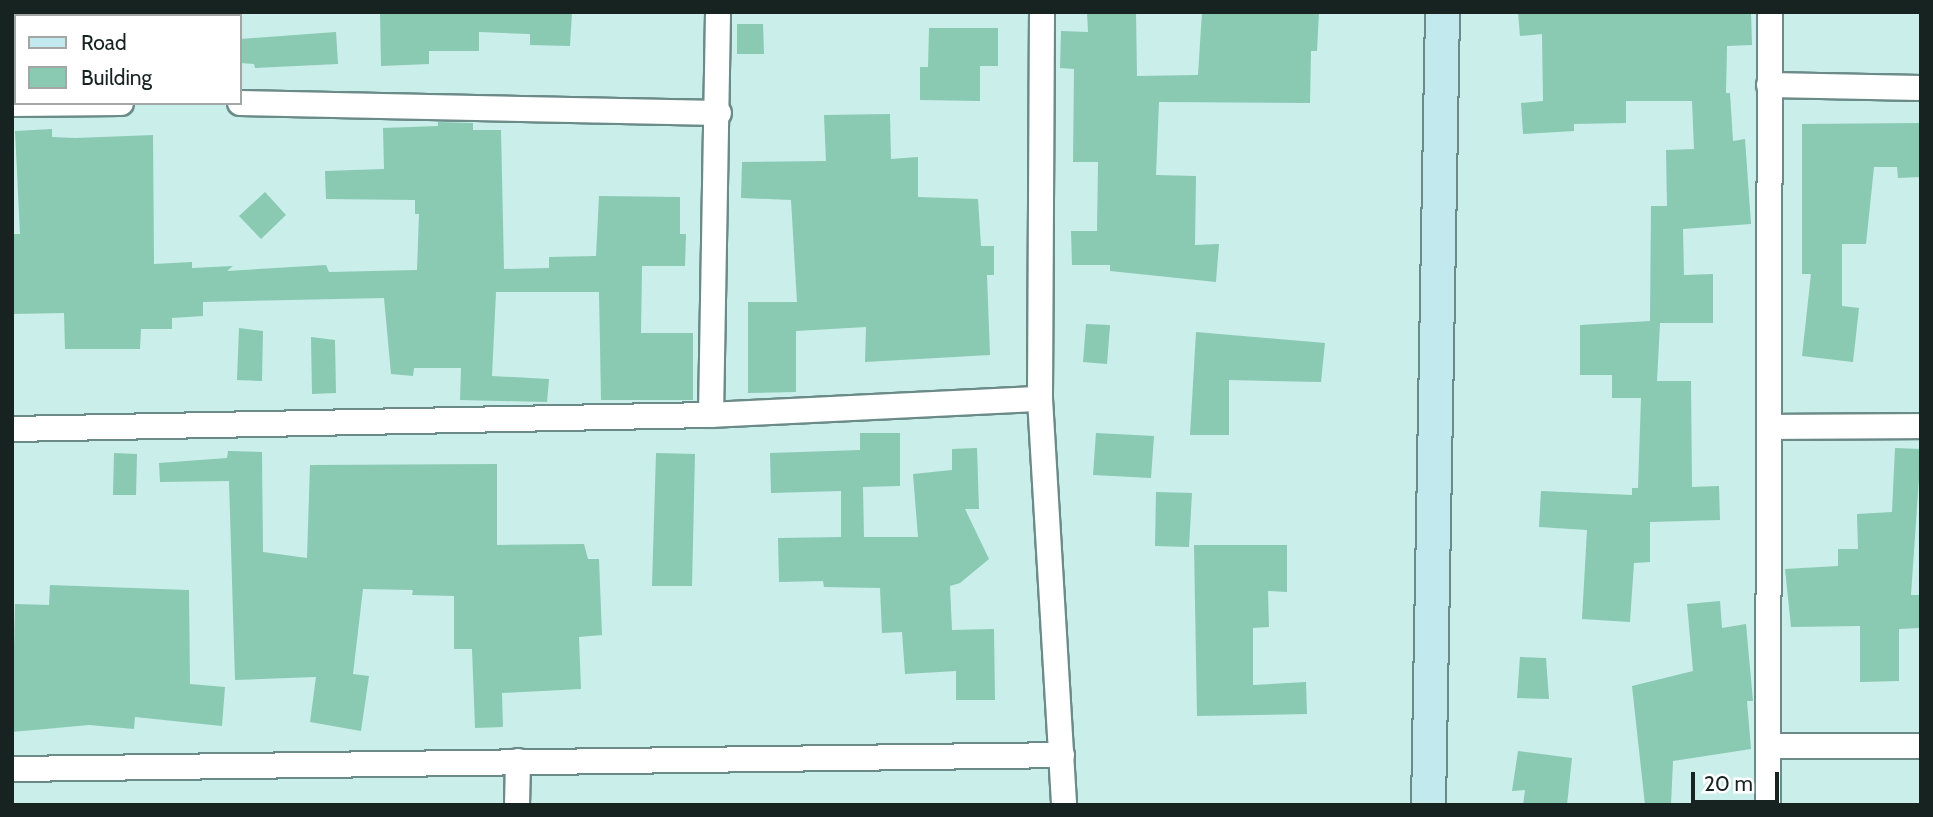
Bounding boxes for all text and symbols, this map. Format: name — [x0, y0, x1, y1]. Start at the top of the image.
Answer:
legend — [14, 14, 242, 105]
text: Road — [81, 30, 127, 55]
text: Building — [81, 65, 152, 90]
scale bar — [1695, 758, 1783, 802]
text: 20 m — [1704, 771, 1753, 796]

